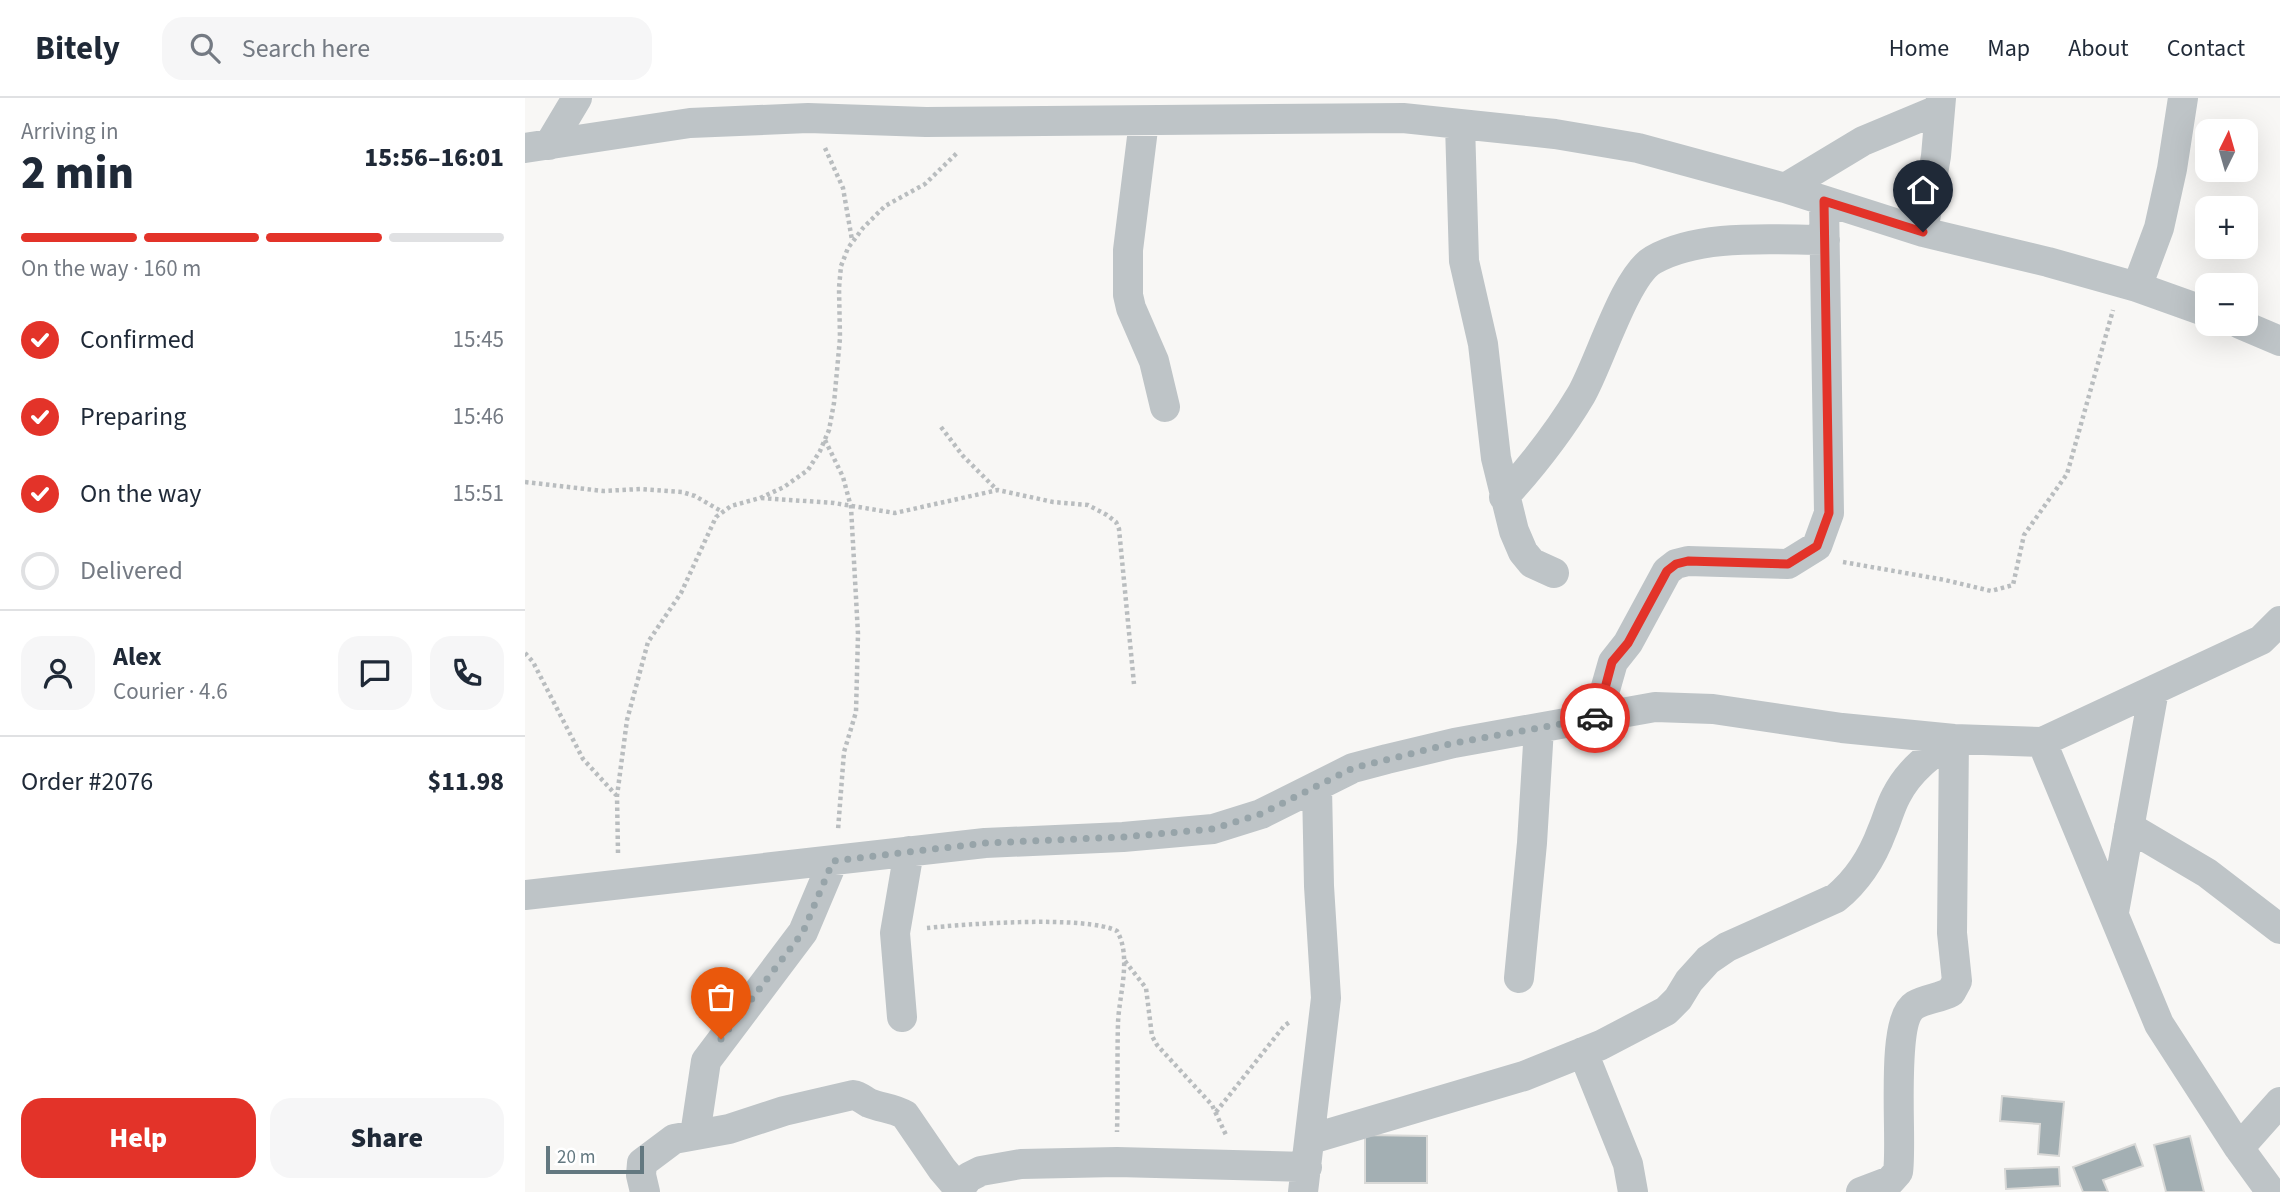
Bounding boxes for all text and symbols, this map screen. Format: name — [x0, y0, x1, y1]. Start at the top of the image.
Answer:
search box — [162, 17, 652, 80]
text: Bitely — [35, 25, 120, 72]
icon: search — [186, 29, 224, 67]
text: Search here — [242, 30, 370, 67]
text: Home — [1889, 31, 1949, 66]
text: Map — [1987, 31, 2030, 66]
text: About — [2068, 31, 2129, 66]
text: Contact — [2167, 31, 2245, 66]
text: Arriving in — [21, 115, 119, 148]
north arrow — [2195, 119, 2257, 182]
map controls — [2195, 119, 2258, 336]
text: 15:56–16:01 — [364, 139, 504, 176]
text: 2 min — [21, 141, 134, 206]
pin — [1893, 160, 1953, 232]
icon: home — [1904, 171, 1942, 209]
button: + — [2195, 196, 2258, 259]
text: On the way · 160 m — [21, 252, 201, 285]
button: − — [2195, 273, 2258, 336]
icon: check — [21, 321, 59, 359]
text: Confirmed — [80, 321, 195, 358]
text: 15:45 — [453, 323, 504, 356]
icon: check — [21, 398, 59, 436]
text: Preparing — [80, 398, 186, 435]
text: 15:46 — [453, 400, 504, 433]
icon: check — [21, 475, 59, 513]
text: On the way — [80, 475, 201, 512]
text: 15:51 — [453, 477, 504, 510]
text: Delivered — [80, 552, 183, 589]
button: person — [21, 636, 95, 710]
button: chat — [338, 636, 412, 710]
button: phone — [430, 636, 504, 710]
text: Alex — [113, 638, 162, 675]
text: Courier · 4.6 — [113, 675, 228, 708]
courier — [1560, 683, 1630, 753]
icon: car — [1576, 699, 1614, 737]
text: Order #2076 — [21, 763, 153, 800]
text: $11.98 — [428, 763, 504, 800]
pin — [691, 967, 751, 1039]
icon: bag — [702, 978, 740, 1016]
button: Help — [21, 1098, 256, 1178]
button: Share — [270, 1098, 504, 1178]
scale bar — [546, 1143, 644, 1175]
text: 20 m — [557, 1144, 595, 1171]

